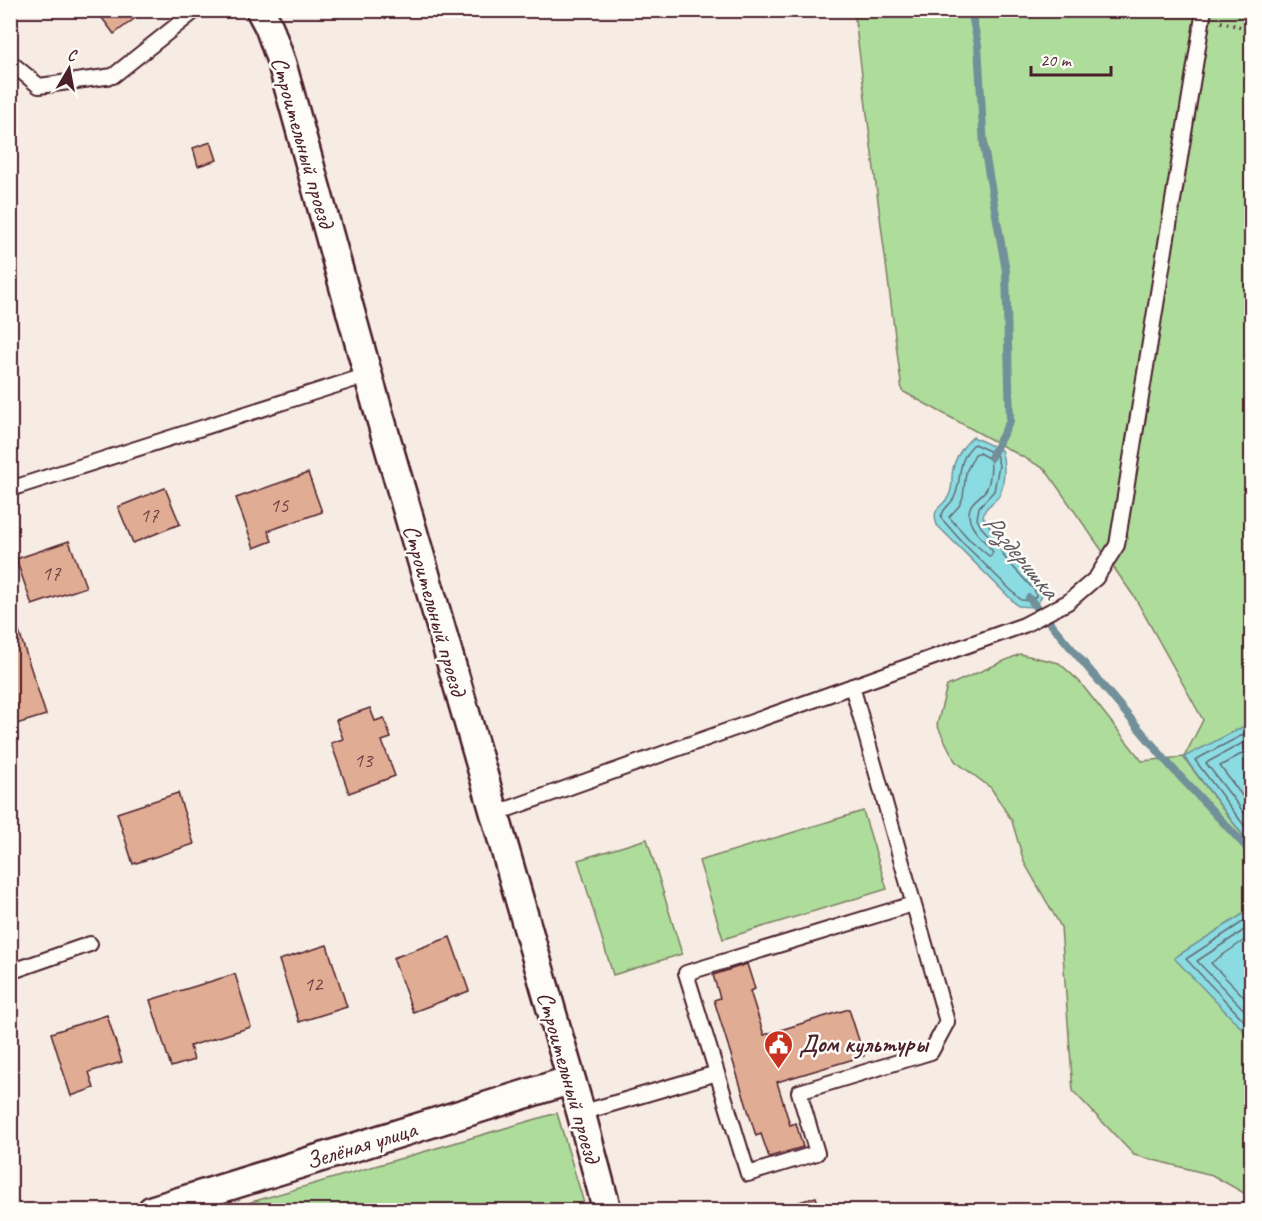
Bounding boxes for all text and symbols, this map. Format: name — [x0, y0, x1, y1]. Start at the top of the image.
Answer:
north arrow — [39, 39, 99, 99]
scale bar — [1031, 39, 1110, 77]
text: С — [66, 45, 79, 66]
text: 20 m — [1040, 49, 1073, 71]
street label: Строительный проезд — [264, 53, 342, 233]
house number: 15 — [270, 492, 290, 518]
house number: 17 — [140, 502, 160, 528]
water label: Раздеришка — [976, 507, 1068, 607]
street label: Строительный проезд — [396, 521, 474, 701]
house number: 17 — [42, 560, 62, 586]
house number: 13 — [354, 747, 374, 773]
house number: 12 — [304, 971, 324, 997]
street label: Строительный проезд — [530, 988, 608, 1168]
public building icon: Дом культуры — [762, 1028, 794, 1070]
place label: Дом культуры — [799, 1029, 929, 1059]
street label: Зелёная улица — [302, 1114, 421, 1176]

